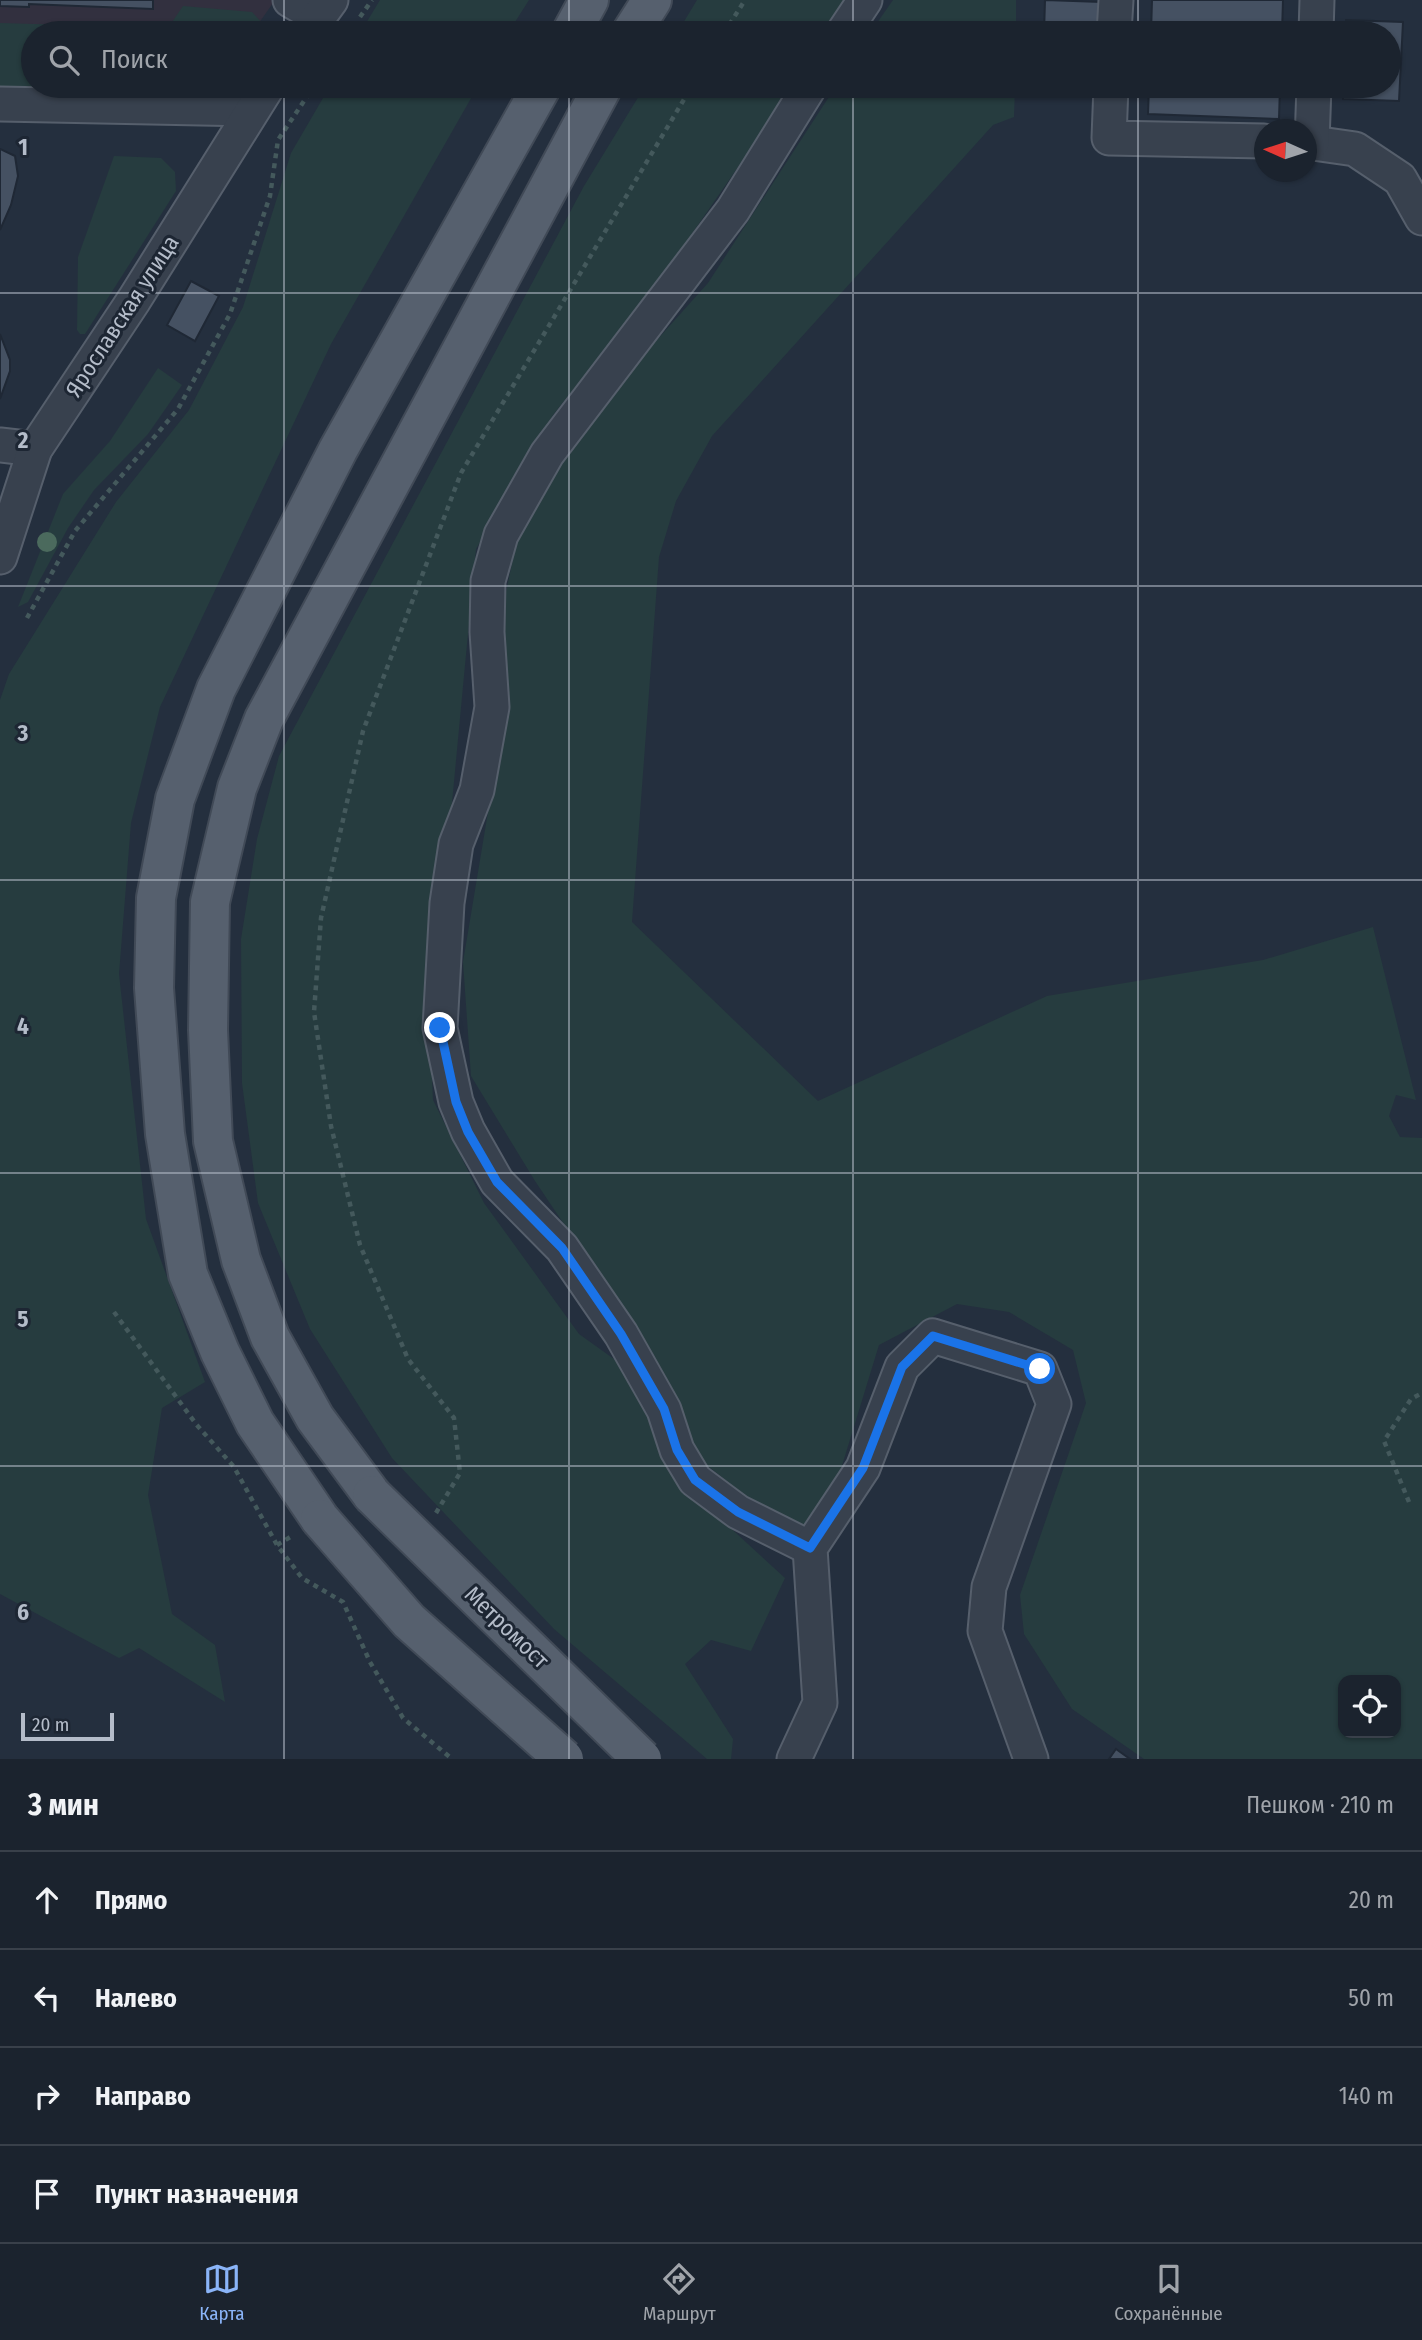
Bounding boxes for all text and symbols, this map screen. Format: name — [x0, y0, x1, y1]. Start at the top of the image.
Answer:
search box — [21, 21, 1401, 98]
icon: search — [45, 41, 83, 79]
text: Поиск — [101, 44, 168, 75]
north arrow — [1254, 119, 1317, 182]
text: 1 — [18, 133, 28, 161]
street label: Ярославская улица — [59, 230, 185, 402]
text: 2 — [17, 426, 29, 454]
text: 3 — [17, 719, 29, 747]
text: 4 — [17, 1012, 29, 1040]
route end — [424, 1012, 455, 1043]
text: 5 — [17, 1305, 29, 1333]
route start — [1024, 1353, 1055, 1384]
street label: Метромост — [459, 1580, 555, 1674]
text: 6 — [17, 1598, 29, 1626]
map controls — [1338, 1675, 1401, 1738]
button: locate — [1338, 1675, 1401, 1738]
scale bar — [21, 1710, 114, 1742]
text: 20 m — [32, 1713, 69, 1736]
text: 3 мин — [28, 1787, 99, 1823]
text: Пешком · 210 m — [1246, 1791, 1394, 1819]
icon: ahead — [28, 1881, 66, 1919]
text: Прямо — [95, 1885, 167, 1916]
text: 20 m — [1349, 1886, 1394, 1914]
icon: left — [28, 1979, 66, 2017]
text: Налево — [95, 1983, 177, 2014]
text: 50 m — [1348, 1984, 1394, 2012]
icon: right — [28, 2077, 66, 2115]
text: Направо — [95, 2081, 191, 2112]
text: 140 m — [1339, 2082, 1394, 2110]
icon: arrive — [28, 2175, 66, 2213]
text: Пункт назначения — [95, 2179, 299, 2210]
tab: Карта — [199, 2260, 245, 2325]
tab: Маршрут — [643, 2260, 716, 2325]
tab: Сохранённые — [1114, 2260, 1223, 2325]

